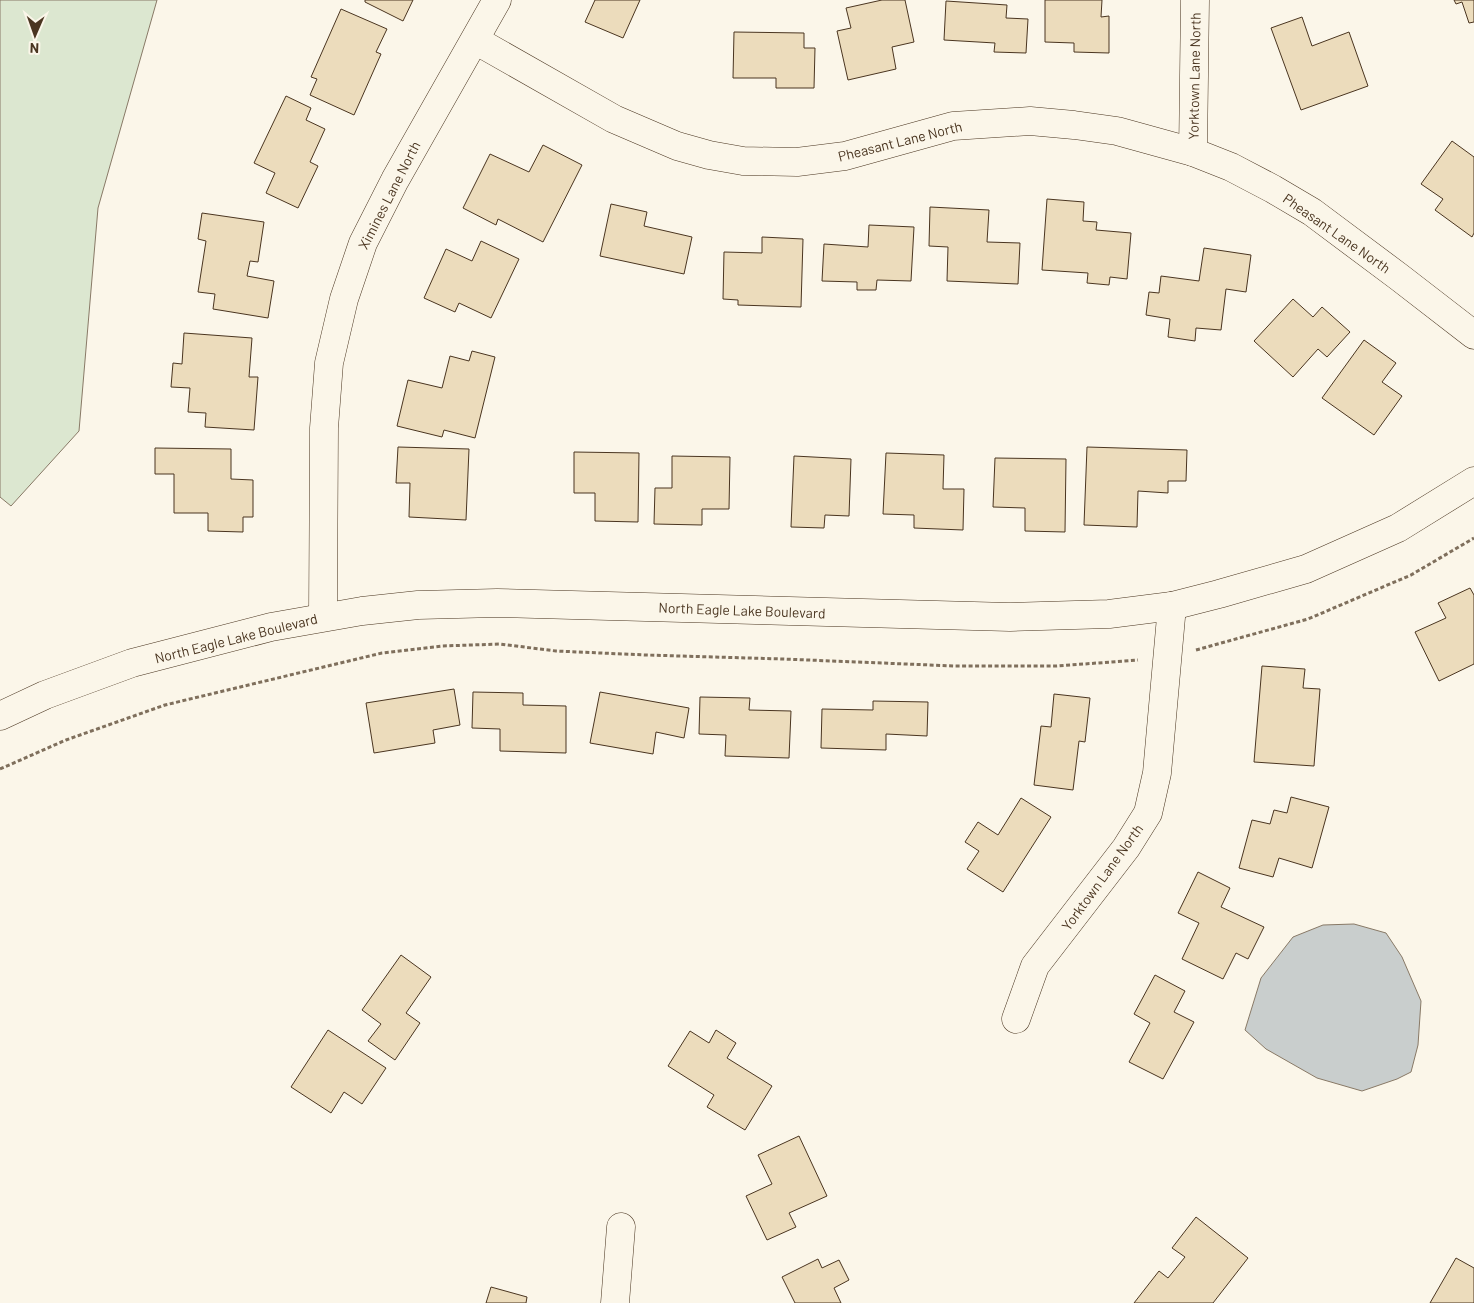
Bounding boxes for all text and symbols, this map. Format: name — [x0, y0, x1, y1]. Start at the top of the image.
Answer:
north arrow — [10, 10, 60, 60]
street label: Yorktown Lane North — [1184, 12, 1204, 140]
text: N — [30, 40, 39, 57]
street label: Pheasant Lane North — [836, 117, 964, 165]
street label: Ximines Lane North — [354, 138, 424, 252]
street label: Pheasant Lane North — [1280, 189, 1394, 277]
street label: North Eagle Lake Boulevard — [658, 599, 826, 621]
street label: North Eagle Lake Boulevard — [153, 610, 319, 666]
street label: Yorktown Lane North — [1058, 820, 1146, 934]

